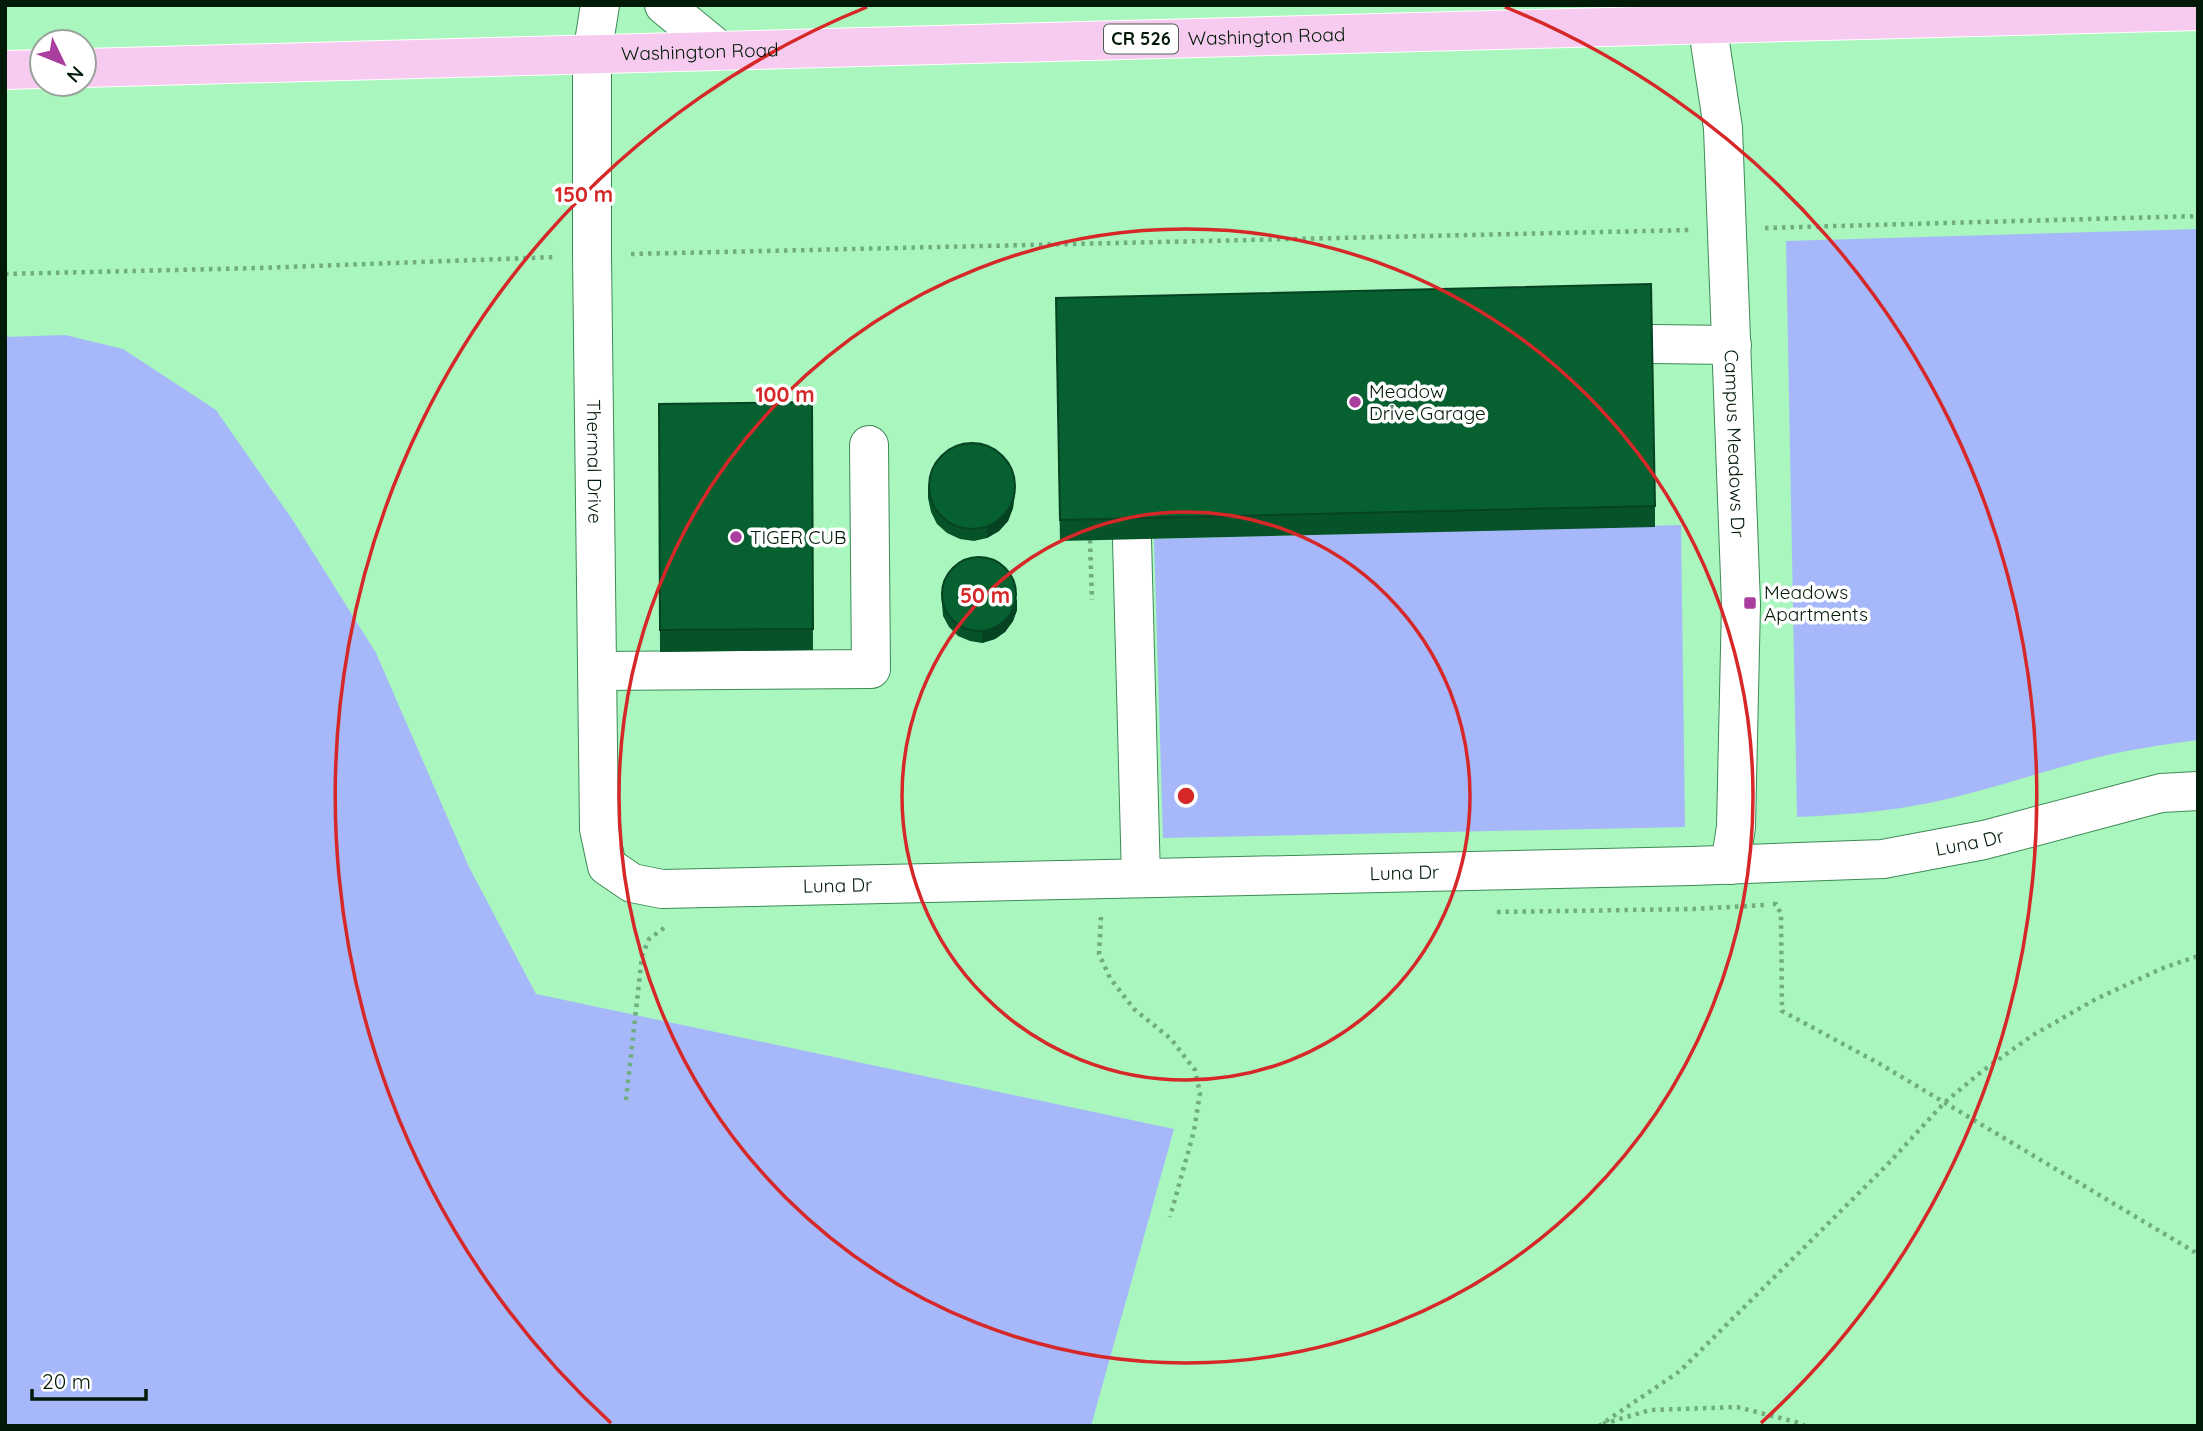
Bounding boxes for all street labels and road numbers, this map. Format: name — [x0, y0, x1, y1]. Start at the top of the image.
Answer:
street label: Washington Road — [1188, 22, 1346, 50]
road number: CR 526 — [1104, 24, 1178, 54]
street label: Washington Road — [621, 37, 779, 66]
street label: Campus Meadows Dr — [1719, 349, 1751, 539]
street label: Thermal Drive — [582, 399, 607, 524]
street label: Luna Dr — [1933, 823, 2007, 861]
street label: Luna Dr — [1369, 860, 1440, 885]
street label: Luna Dr — [803, 872, 873, 898]

